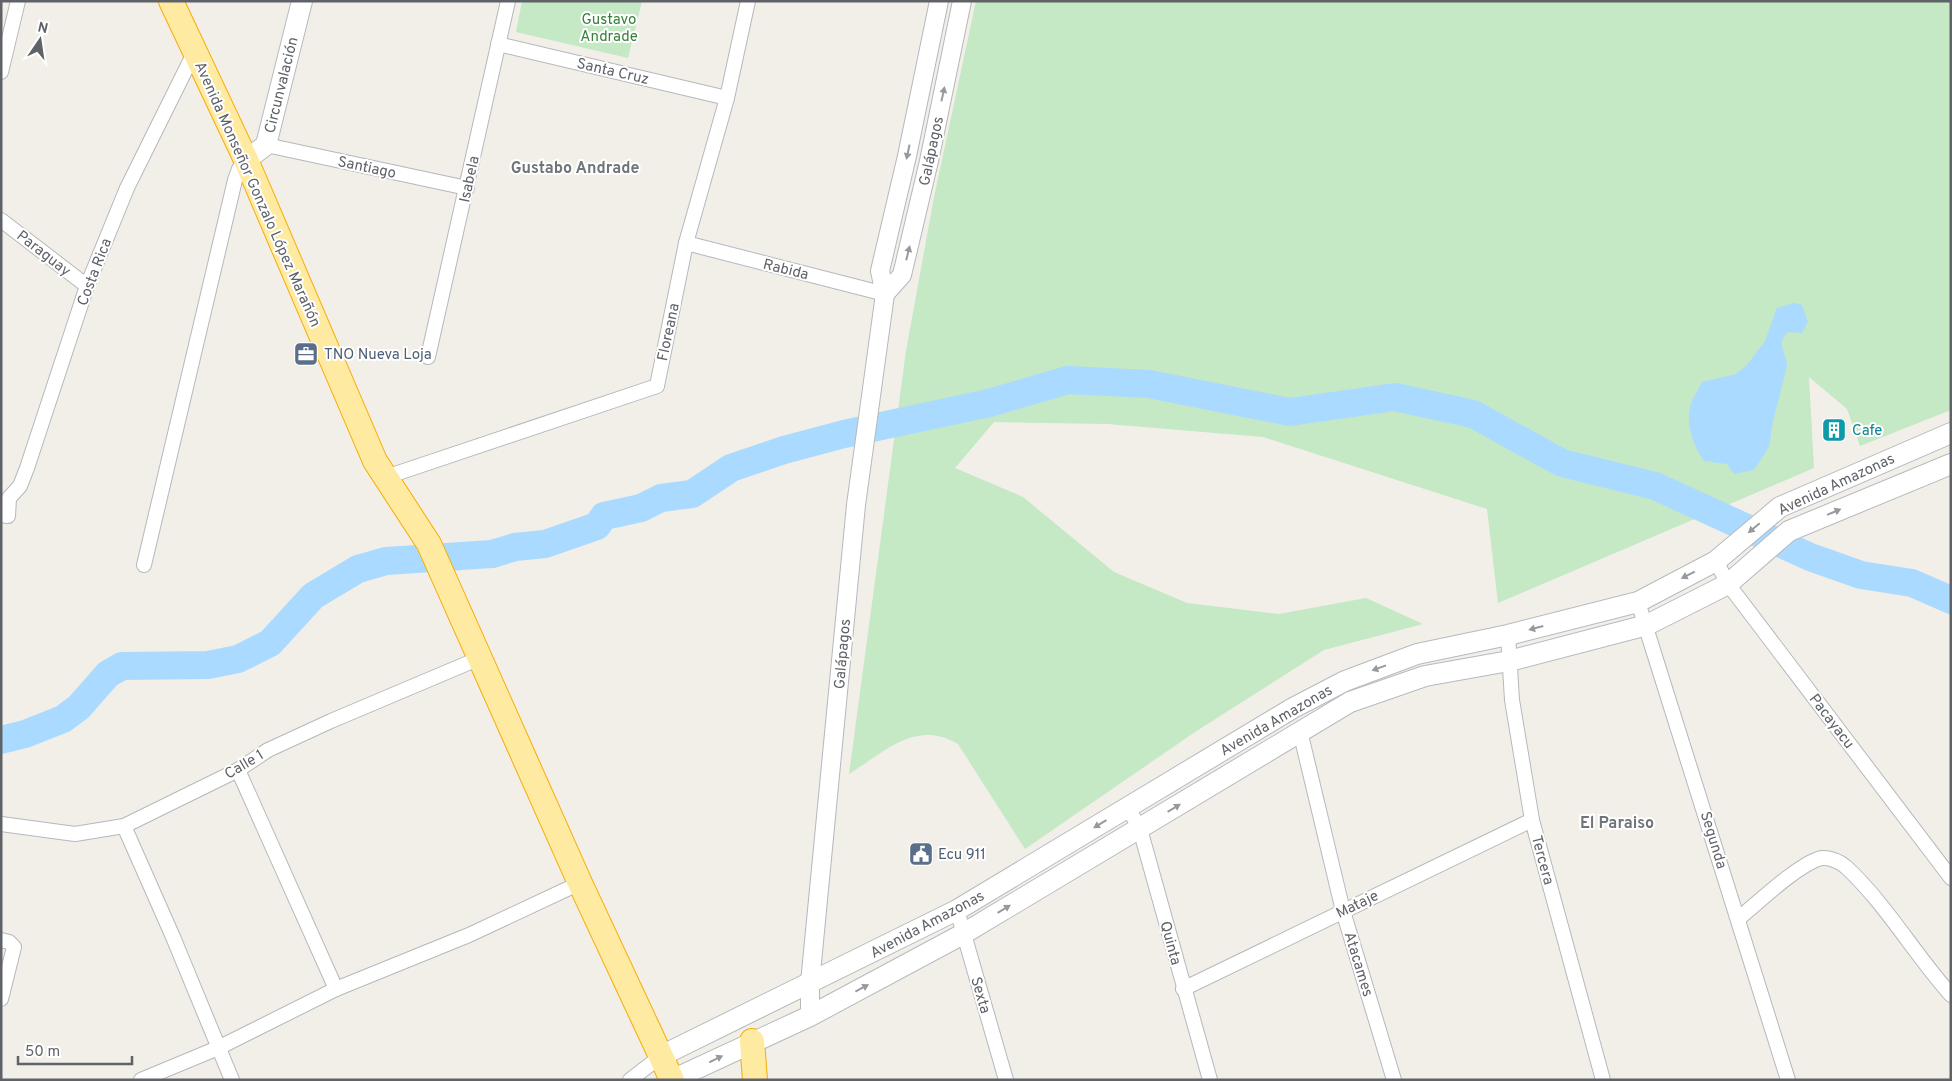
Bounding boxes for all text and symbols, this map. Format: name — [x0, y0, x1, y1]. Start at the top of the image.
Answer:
park label: Gustavo Andrade — [580, 11, 638, 47]
north arrow — [15, 15, 65, 65]
text: N — [36, 19, 49, 38]
street label: Circunvalación — [261, 35, 304, 136]
street label: Santa Cruz — [575, 55, 651, 90]
street label: Avenida Monseñor Gonzalo López Marañón — [189, 59, 324, 330]
one-way arrow — [939, 86, 947, 102]
street label: Galápagos — [916, 115, 949, 188]
one-way arrow — [904, 144, 912, 159]
street label: Santiago — [336, 153, 398, 184]
street label: Isabela — [456, 154, 485, 204]
district label: Gustabo Andrade — [511, 159, 639, 179]
street label: Paraguay — [12, 227, 74, 281]
street label: Costa Rica — [74, 236, 117, 309]
one-way arrow — [904, 245, 912, 260]
street label: Rabida — [761, 256, 810, 285]
street label: Floreana — [654, 302, 685, 363]
office icon: TNO Nueva Loja — [293, 341, 319, 367]
place label: TNO Nueva Loja — [324, 346, 432, 365]
building icon: Cafe — [1821, 417, 1847, 443]
place label: Cafe — [1852, 422, 1882, 441]
street label: Avenida Amazonas — [1775, 450, 1898, 521]
one-way arrow — [1827, 508, 1841, 516]
one-way arrow — [1748, 523, 1761, 534]
one-way arrow — [1681, 571, 1696, 579]
street label: Galápagos — [831, 618, 856, 690]
one-way arrow — [1528, 624, 1543, 632]
one-way arrow — [1371, 665, 1386, 672]
street label: Avenida Amazonas — [1217, 681, 1336, 761]
street label: Pacayacu — [1804, 691, 1858, 753]
street label: Calle 1 — [222, 746, 268, 784]
one-way arrow — [1167, 804, 1181, 813]
street label: Segunda — [1695, 809, 1730, 871]
district label: El Paraiso — [1580, 814, 1654, 834]
one-way arrow — [1093, 820, 1107, 829]
street label: Tercera — [1526, 834, 1557, 887]
public building icon: Ecu 911 — [908, 841, 934, 867]
place label: Ecu 911 — [938, 846, 986, 865]
street label: Avenida Amazonas — [867, 887, 988, 963]
street label: Mataje — [1333, 887, 1382, 924]
one-way arrow — [998, 905, 1011, 914]
street label: Quinta — [1155, 919, 1185, 968]
street label: Atacames — [1339, 930, 1376, 999]
street label: Sexta — [965, 975, 994, 1016]
one-way arrow — [855, 984, 869, 992]
scale bar — [18, 1034, 131, 1066]
text: 50 m — [25, 1043, 60, 1062]
one-way arrow — [709, 1054, 723, 1062]

